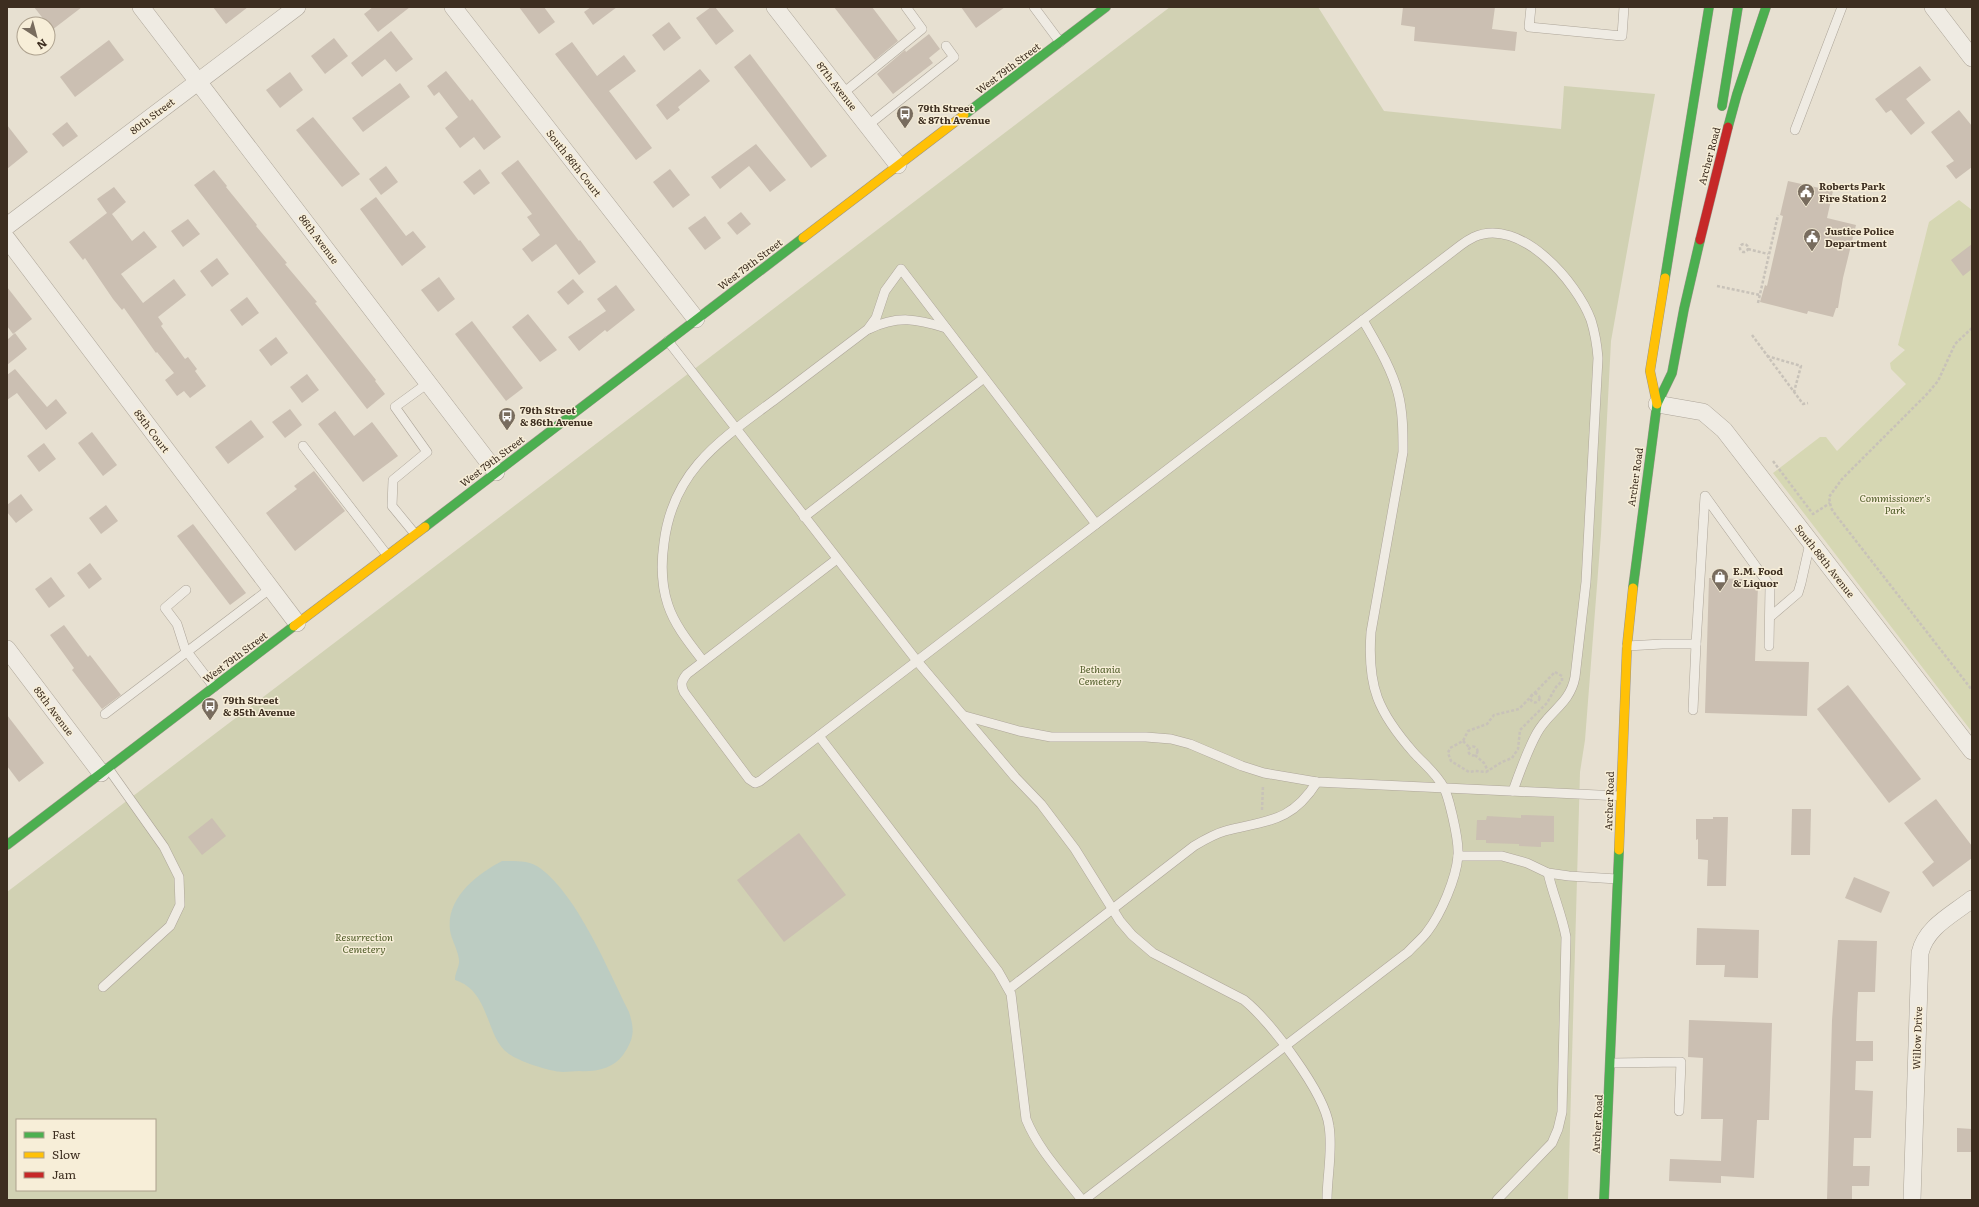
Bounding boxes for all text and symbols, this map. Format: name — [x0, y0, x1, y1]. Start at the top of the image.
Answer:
north arrow — [16, 16, 56, 56]
text: N — [34, 36, 51, 54]
street label: West 79th Street — [972, 38, 1043, 97]
street label: 87th Avenue — [814, 58, 861, 113]
street label: 80th Street — [126, 94, 177, 137]
place label: 79th Street & 87th Avenue — [918, 100, 990, 127]
bus stop icon: 79th Street & 87th Avenue — [895, 104, 915, 129]
street label: Archer Road — [1694, 125, 1723, 186]
street label: South 86th Court — [543, 126, 606, 200]
place label: Roberts Park Fire Station 2 — [1819, 178, 1887, 205]
public building icon: Roberts Park Fire Station 2 — [1796, 182, 1816, 207]
street label: 86th Avenue — [296, 211, 343, 267]
place label: Justice Police Department — [1825, 223, 1895, 250]
public building icon: Justice Police Department — [1802, 227, 1822, 252]
street label: West 79th Street — [714, 234, 785, 293]
place label: 79th Street & 86th Avenue — [520, 402, 593, 429]
street label: 85th Court — [131, 406, 174, 456]
bus stop icon: 79th Street & 86th Avenue — [497, 406, 517, 431]
street label: West 79th Street — [456, 431, 527, 490]
street label: Archer Road — [1623, 447, 1646, 507]
park label: Commissioner's Park — [1860, 490, 1930, 517]
street label: South 88th Avenue — [1792, 521, 1859, 600]
place label: E.M. Food & Liquor — [1733, 563, 1783, 590]
shop icon: E.M. Food & Liquor — [1710, 567, 1730, 592]
street label: West 79th Street — [199, 627, 270, 686]
park label: Bethania Cemetery — [1078, 661, 1122, 688]
street label: 85th Avenue — [31, 683, 78, 739]
place label: 79th Street & 85th Avenue — [223, 692, 296, 719]
bus stop icon: 79th Street & 85th Avenue — [200, 696, 220, 721]
street label: Archer Road — [1600, 771, 1617, 831]
park label: Resurrection Cemetery — [335, 929, 393, 956]
street label: Willow Drive — [1908, 1006, 1925, 1070]
street label: Archer Road — [1587, 1094, 1606, 1154]
legend — [16, 1119, 156, 1191]
text: Fast — [52, 1125, 76, 1143]
text: Slow — [52, 1145, 81, 1163]
text: Jam — [52, 1165, 77, 1183]

